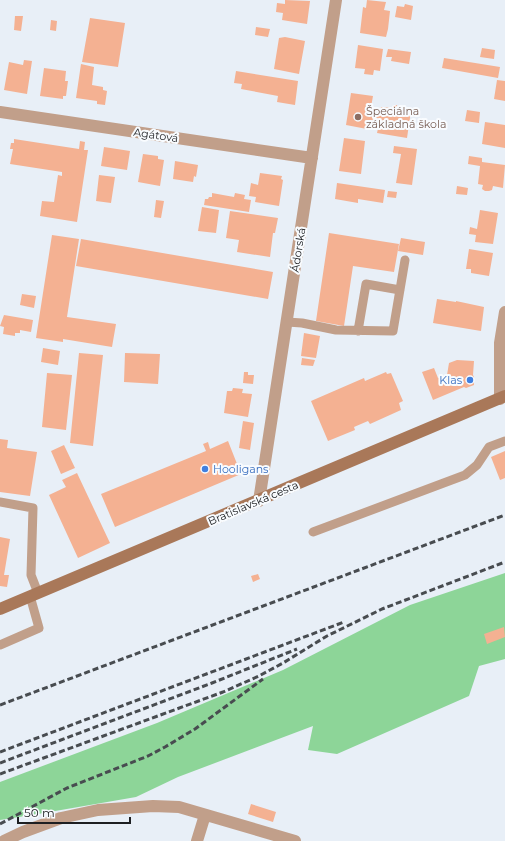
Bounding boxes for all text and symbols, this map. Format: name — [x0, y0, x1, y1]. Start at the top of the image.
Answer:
place label: Špeciálna základná škola — [366, 104, 446, 131]
marker: Špeciálna základná škola — [353, 112, 363, 122]
street label: Agátová — [133, 125, 179, 145]
street label: Ádorská — [288, 227, 308, 273]
place label: Klas — [439, 373, 463, 387]
marker: Klas — [465, 375, 475, 385]
place label: Hooligans — [213, 462, 269, 476]
marker: Hooligans — [200, 464, 210, 474]
street label: Bratislavská cesta — [206, 478, 300, 528]
scale bar — [18, 799, 130, 825]
text: 50 m — [24, 805, 55, 820]

